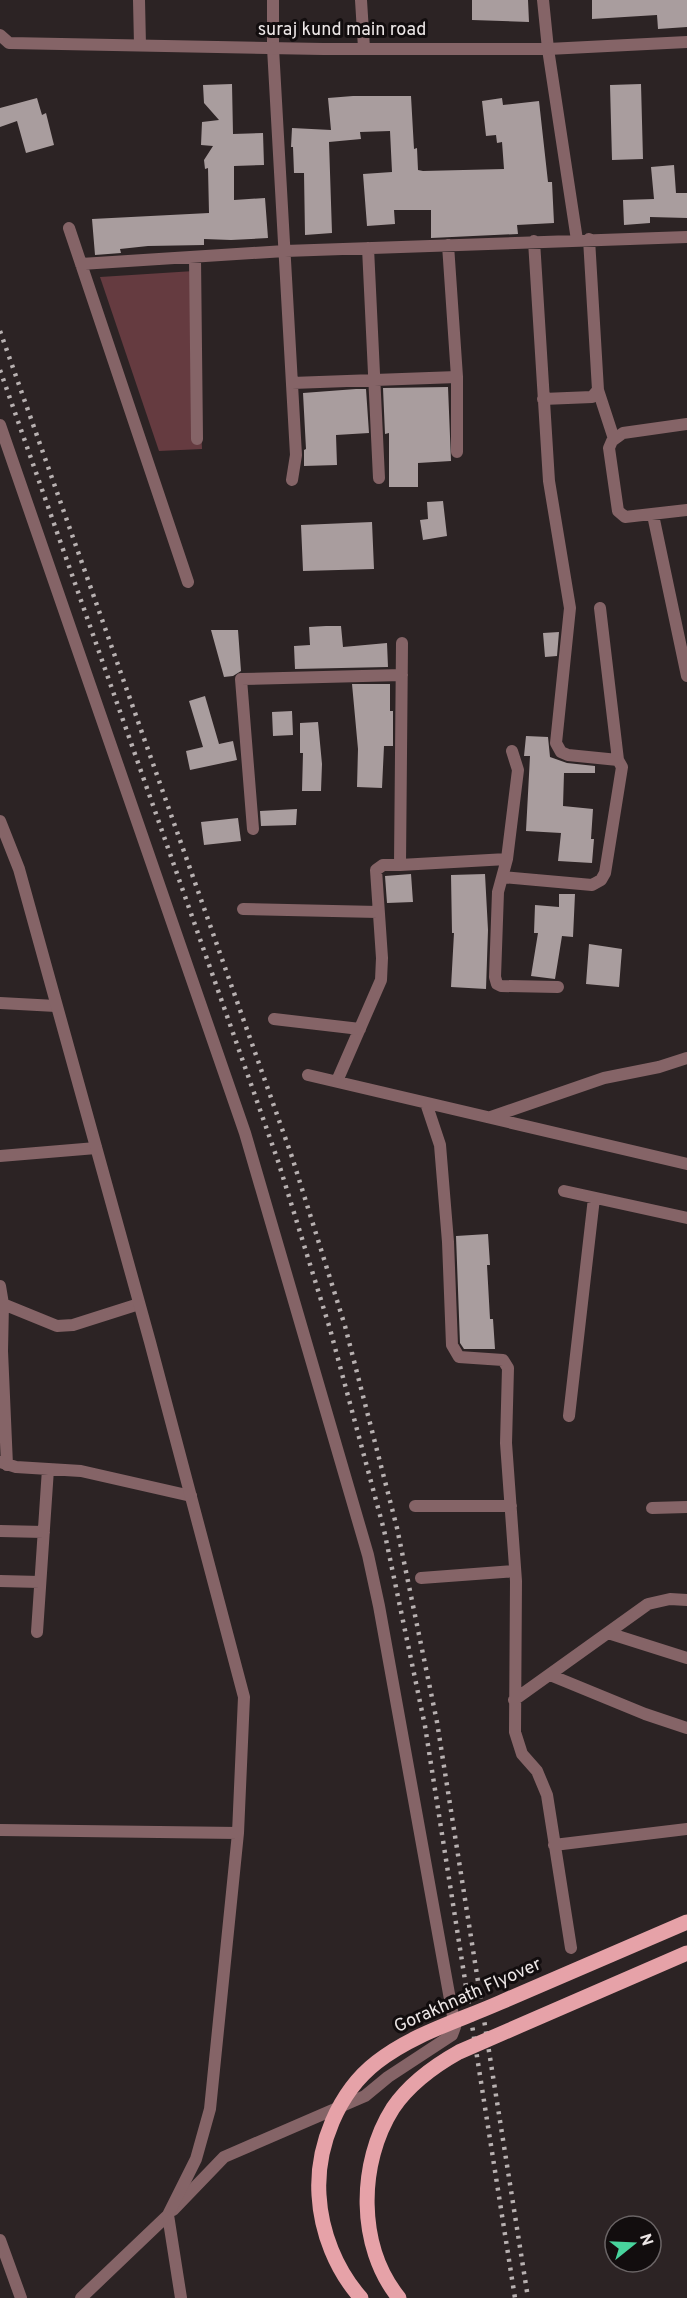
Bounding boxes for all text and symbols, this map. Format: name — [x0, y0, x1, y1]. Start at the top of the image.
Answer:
street label: suraj kund main road — [258, 19, 426, 42]
street label: Gorakhnath Flyover — [391, 1953, 545, 2039]
north arrow — [603, 2214, 663, 2274]
text: N — [634, 2231, 657, 2249]

